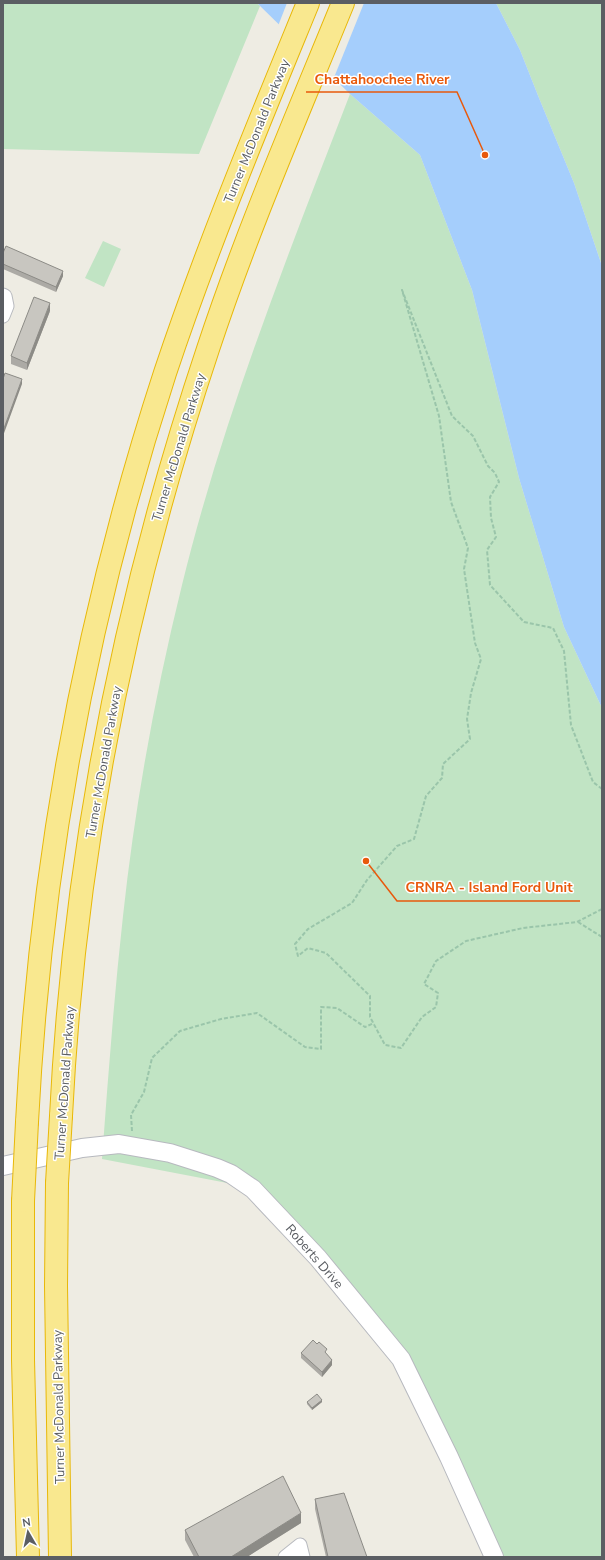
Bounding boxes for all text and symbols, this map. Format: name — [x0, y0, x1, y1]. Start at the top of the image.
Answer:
street label: Turner McDonald Parkway — [220, 56, 294, 206]
callout: Chattahoochee River — [306, 66, 457, 92]
text: Chattahoochee River — [315, 70, 450, 89]
street label: Turner McDonald Parkway — [148, 371, 210, 524]
street label: Turner McDonald Parkway — [82, 684, 126, 840]
callout: CRNRA - Island Ford Unit — [397, 875, 580, 901]
text: CRNRA - Island Ford Unit — [405, 878, 573, 897]
street label: Turner McDonald Parkway — [51, 1005, 79, 1161]
street label: Roberts Drive — [281, 1220, 347, 1293]
street label: Turner McDonald Parkway — [49, 1329, 69, 1484]
north arrow — [8, 1512, 48, 1552]
text: N — [21, 1515, 32, 1531]

